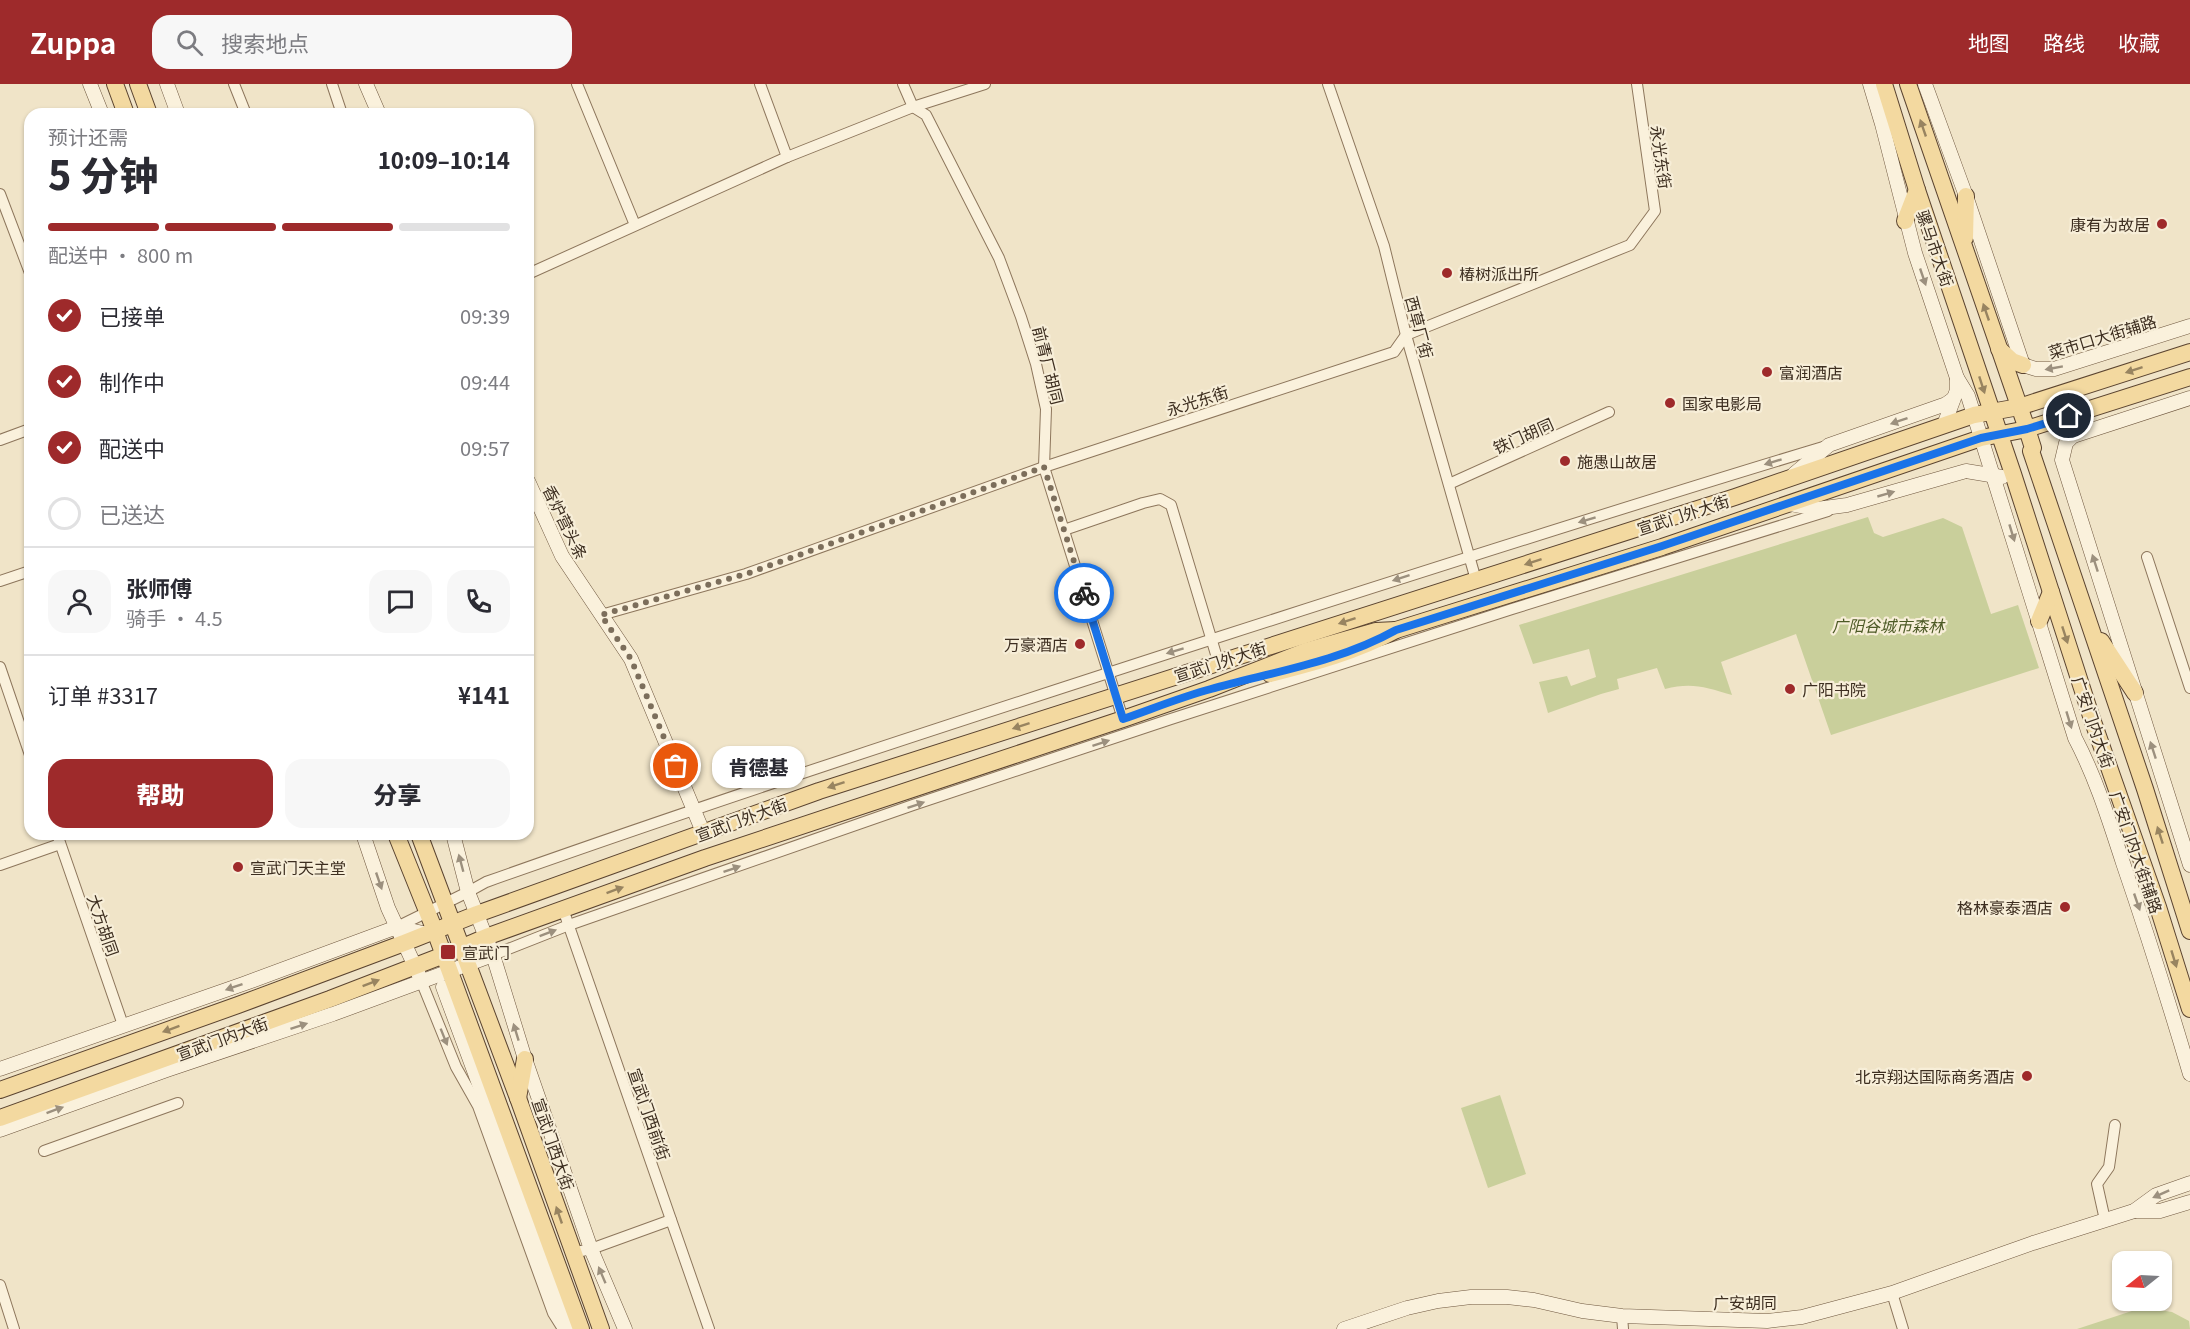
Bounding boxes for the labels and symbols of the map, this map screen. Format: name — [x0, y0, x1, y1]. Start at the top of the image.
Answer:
one-way arrow — [1917, 119, 1927, 137]
street label: 永光东街 — [1646, 124, 1678, 190]
street label: 骡马市大街 — [1912, 206, 1960, 290]
place label: 康有为故居 — [2070, 212, 2150, 236]
marker: 康有为故居 — [2155, 217, 2169, 231]
place label: 椿树派出所 — [1459, 261, 1539, 285]
marker: 椿树派出所 — [1440, 266, 1454, 280]
one-way arrow — [1918, 268, 1928, 286]
street label: 西草厂街 — [1400, 293, 1440, 361]
one-way arrow — [1980, 303, 1990, 321]
street label: 菜市口大街辅路 — [2045, 308, 2159, 364]
street label: 前青厂胡同 — [1028, 323, 1070, 407]
place label: 富润酒店 — [1779, 360, 1843, 384]
one-way arrow — [2044, 363, 2063, 372]
marker: 富润酒店 — [1760, 365, 1774, 379]
one-way arrow — [2125, 366, 2143, 375]
one-way arrow — [1978, 376, 1988, 394]
street label: 永光东街 — [1163, 379, 1231, 421]
pin — [2043, 390, 2094, 441]
place label: 国家电影局 — [1682, 391, 1762, 415]
marker: 国家电影局 — [1663, 396, 1677, 410]
street label: 铁门胡同 — [1489, 411, 1557, 459]
one-way arrow — [1890, 416, 1908, 426]
place label: 施愚山故居 — [1577, 449, 1657, 473]
marker: 施愚山故居 — [1558, 454, 1572, 468]
one-way arrow — [1764, 458, 1782, 467]
street label: 香炉营头条 — [538, 481, 594, 563]
street label: 宣武门外大街 — [1634, 488, 1732, 540]
one-way arrow — [1877, 489, 1895, 498]
one-way arrow — [1578, 515, 1596, 525]
one-way arrow — [2008, 524, 2017, 542]
one-way arrow — [2090, 554, 2100, 572]
one-way arrow — [1524, 558, 1542, 567]
courier — [1054, 563, 1114, 623]
one-way arrow — [1392, 574, 1410, 584]
park label: 广阳谷城市森林 — [1832, 613, 1946, 637]
one-way arrow — [1338, 616, 1356, 626]
one-way arrow — [2061, 626, 2071, 644]
place label: 万豪酒店 — [1004, 632, 1068, 656]
street label: 宣武门外大街 — [1171, 635, 1269, 687]
marker: 万豪酒店 — [1073, 637, 1087, 651]
one-way arrow — [1166, 647, 1184, 656]
street label: 广安门内大街 — [2067, 673, 2121, 771]
place label: 广阳书院 — [1802, 677, 1866, 701]
marker: 广阳书院 — [1783, 682, 1797, 696]
one-way arrow — [2065, 711, 2075, 729]
one-way arrow — [1012, 721, 1030, 731]
one-way arrow — [1092, 738, 1110, 747]
pin — [650, 740, 701, 791]
one-way arrow — [2148, 741, 2158, 759]
callout: 肯德基 — [712, 745, 805, 787]
one-way arrow — [827, 781, 845, 790]
street label: 广安门内大街辅路 — [2105, 788, 2169, 916]
street label: 宣武门外大街 — [692, 791, 790, 847]
one-way arrow — [907, 799, 925, 809]
one-way arrow — [2154, 826, 2164, 844]
one-way arrow — [455, 854, 465, 872]
place label: 宣武门天主堂 — [250, 855, 346, 879]
marker: 宣武门天主堂 — [231, 860, 245, 874]
one-way arrow — [723, 864, 741, 874]
one-way arrow — [374, 872, 384, 890]
one-way arrow — [606, 885, 624, 895]
street label: 大方胡同 — [82, 891, 126, 959]
one-way arrow — [2133, 893, 2142, 911]
place label: 格林豪泰酒店 — [1957, 895, 2053, 919]
marker: 格林豪泰酒店 — [2058, 900, 2072, 914]
one-way arrow — [539, 928, 557, 938]
place label: 宣武门 — [462, 940, 510, 964]
marker: 宣武门 — [439, 943, 457, 961]
one-way arrow — [2170, 950, 2180, 968]
one-way arrow — [362, 978, 380, 988]
one-way arrow — [225, 983, 243, 993]
street label: 宣武门内大街 — [173, 1010, 271, 1066]
one-way arrow — [290, 1020, 308, 1030]
one-way arrow — [511, 1023, 521, 1041]
one-way arrow — [162, 1024, 180, 1034]
one-way arrow — [440, 1028, 449, 1046]
place label: 北京翔达国际商务酒店 — [1855, 1064, 2015, 1088]
street label: 宣武门西前街 — [623, 1065, 677, 1163]
marker: 北京翔达国际商务酒店 — [2020, 1069, 2034, 1083]
street label: 宣武门西大街 — [527, 1095, 581, 1193]
one-way arrow — [46, 1105, 64, 1115]
one-way arrow — [2152, 1190, 2169, 1199]
one-way arrow — [553, 1206, 563, 1224]
north arrow — [2112, 1251, 2172, 1311]
one-way arrow — [597, 1266, 606, 1284]
street label: 广安胡同 — [1713, 1290, 1777, 1314]

